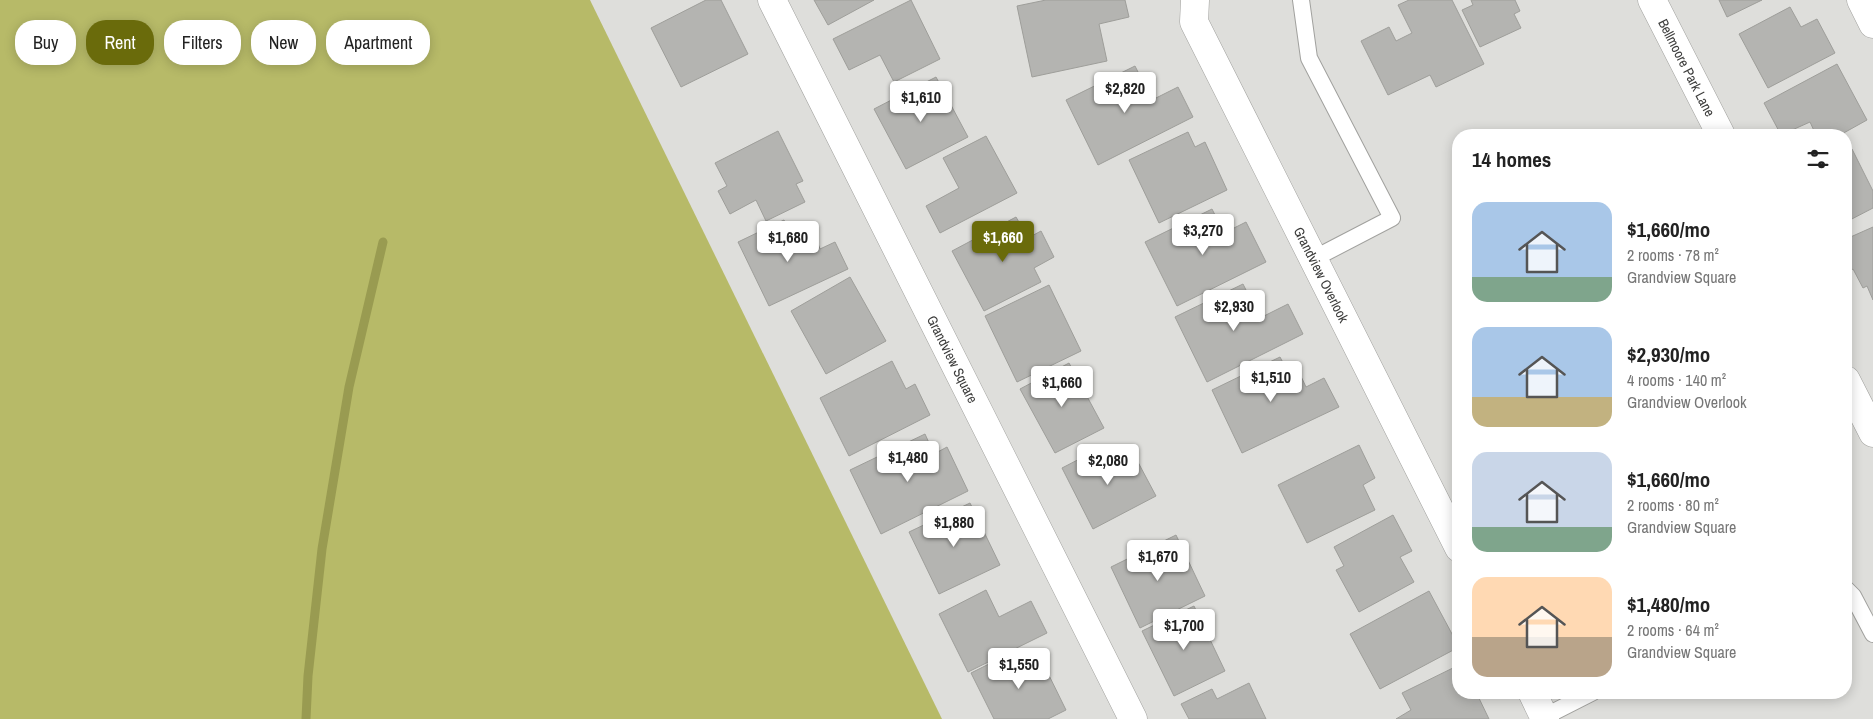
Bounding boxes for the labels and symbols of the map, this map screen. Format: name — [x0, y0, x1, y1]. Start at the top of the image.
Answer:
street label: Bellmoore Park Lane — [1654, 16, 1719, 120]
pin: $2,820 — [1084, 72, 1166, 114]
pin: $1,610 — [880, 80, 962, 123]
pin: $3,270 — [1162, 214, 1244, 256]
pin: $1,680 — [747, 220, 829, 263]
pin: $1,660 — [962, 220, 1044, 263]
street label: Grandview Overlook — [1290, 224, 1353, 326]
pin: $2,930 — [1193, 290, 1275, 332]
street label: Grandview Square — [923, 312, 982, 406]
pin: $1,510 — [1230, 360, 1312, 403]
pin: $1,660 — [1021, 366, 1103, 408]
pin: $1,480 — [867, 440, 949, 483]
pin: $2,080 — [1067, 444, 1149, 486]
pin: $1,880 — [913, 506, 995, 548]
pin: $1,670 — [1117, 540, 1199, 582]
pin: $1,700 — [1143, 608, 1225, 651]
pin: $1,550 — [978, 648, 1060, 690]

